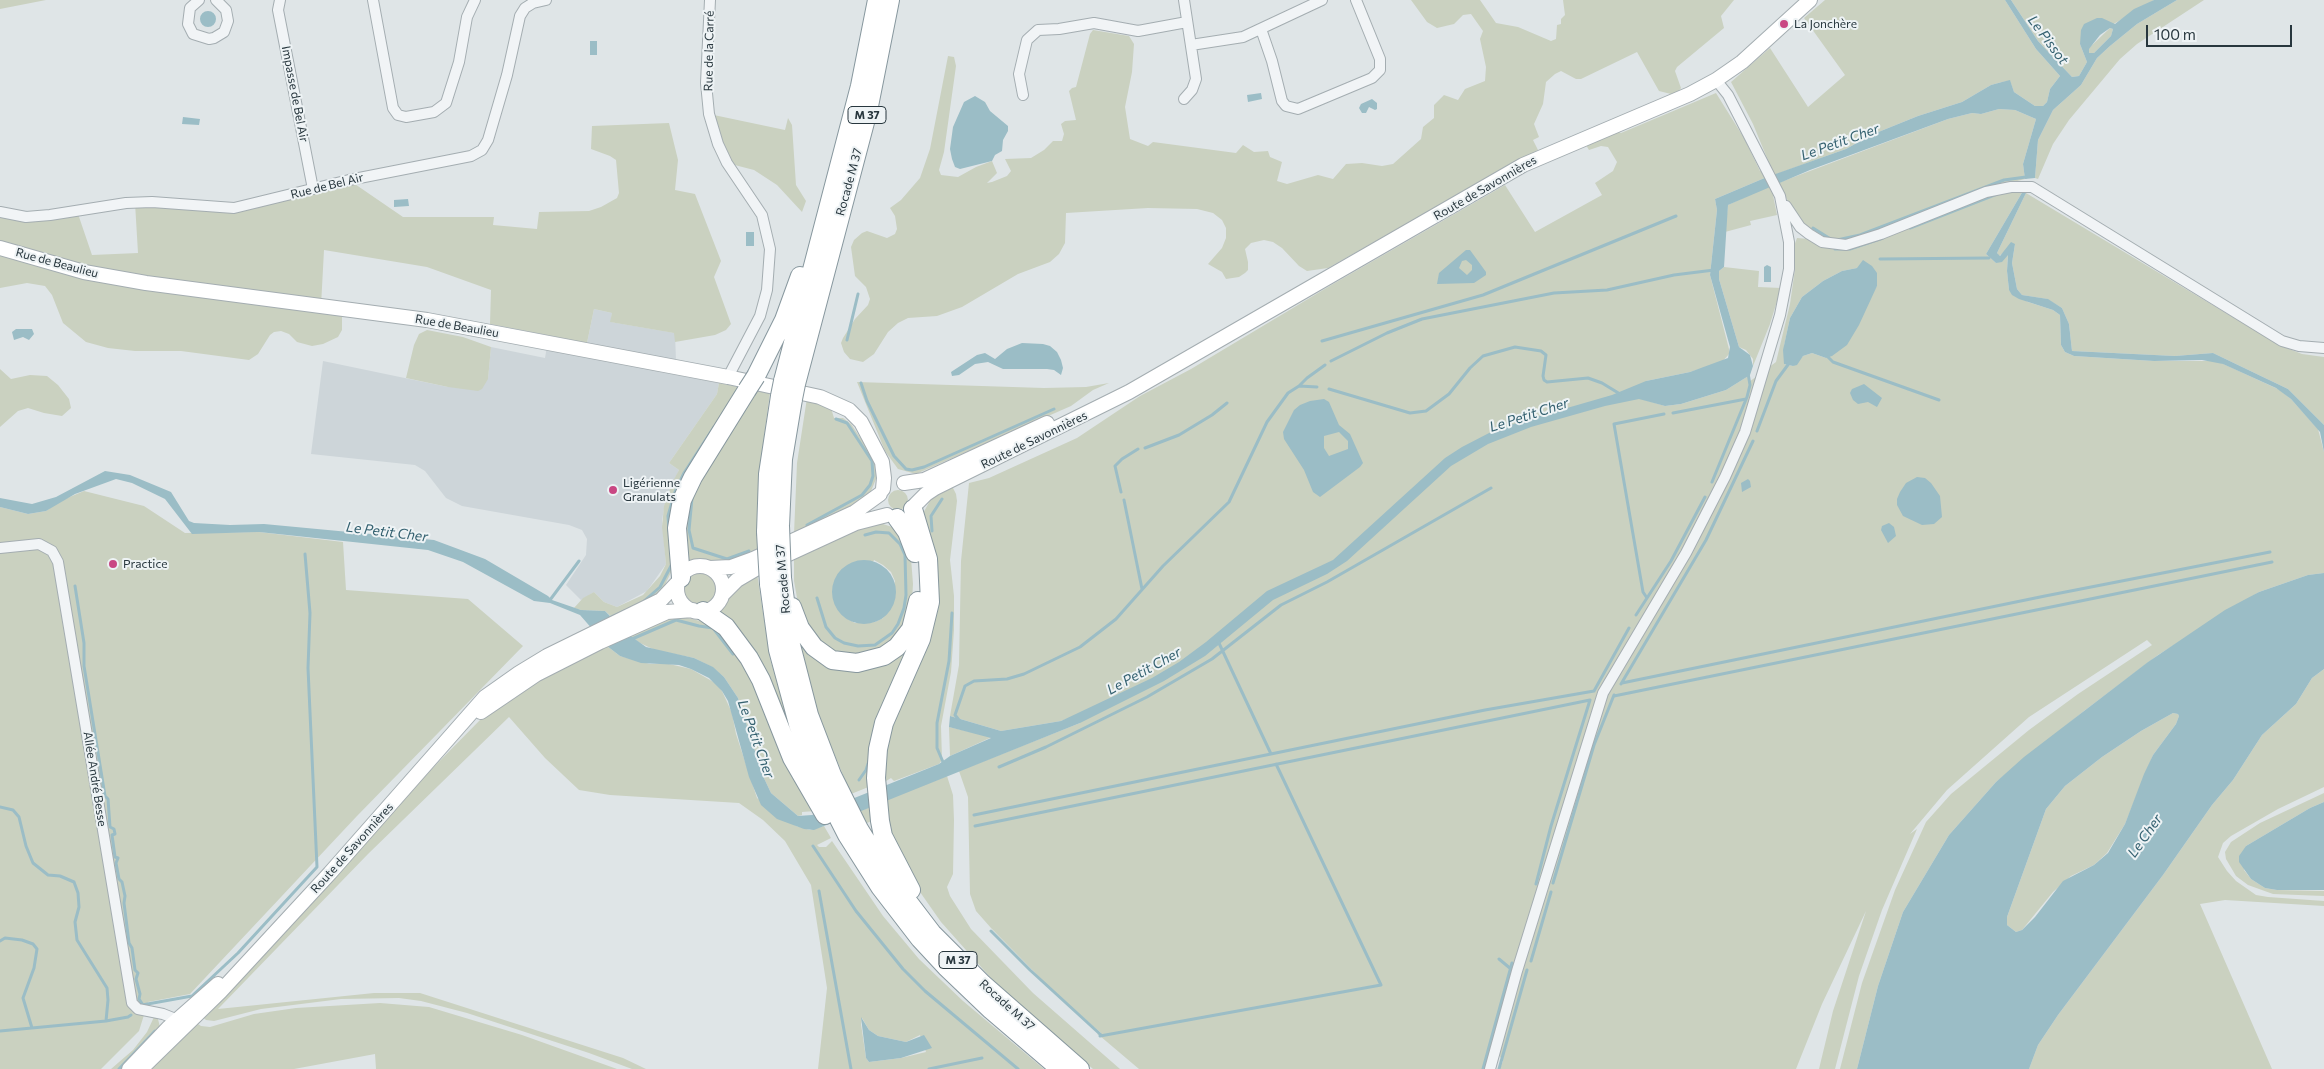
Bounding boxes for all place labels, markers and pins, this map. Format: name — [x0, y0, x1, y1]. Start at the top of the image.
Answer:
place label: La Jonchère — [1794, 17, 1857, 31]
marker: La Jonchère — [1778, 18, 1790, 30]
place label: Ligérienne Granulats — [623, 476, 680, 504]
marker: Ligérienne Granulats — [607, 484, 619, 496]
place label: Practice — [123, 557, 168, 571]
marker: Practice — [107, 558, 119, 570]

